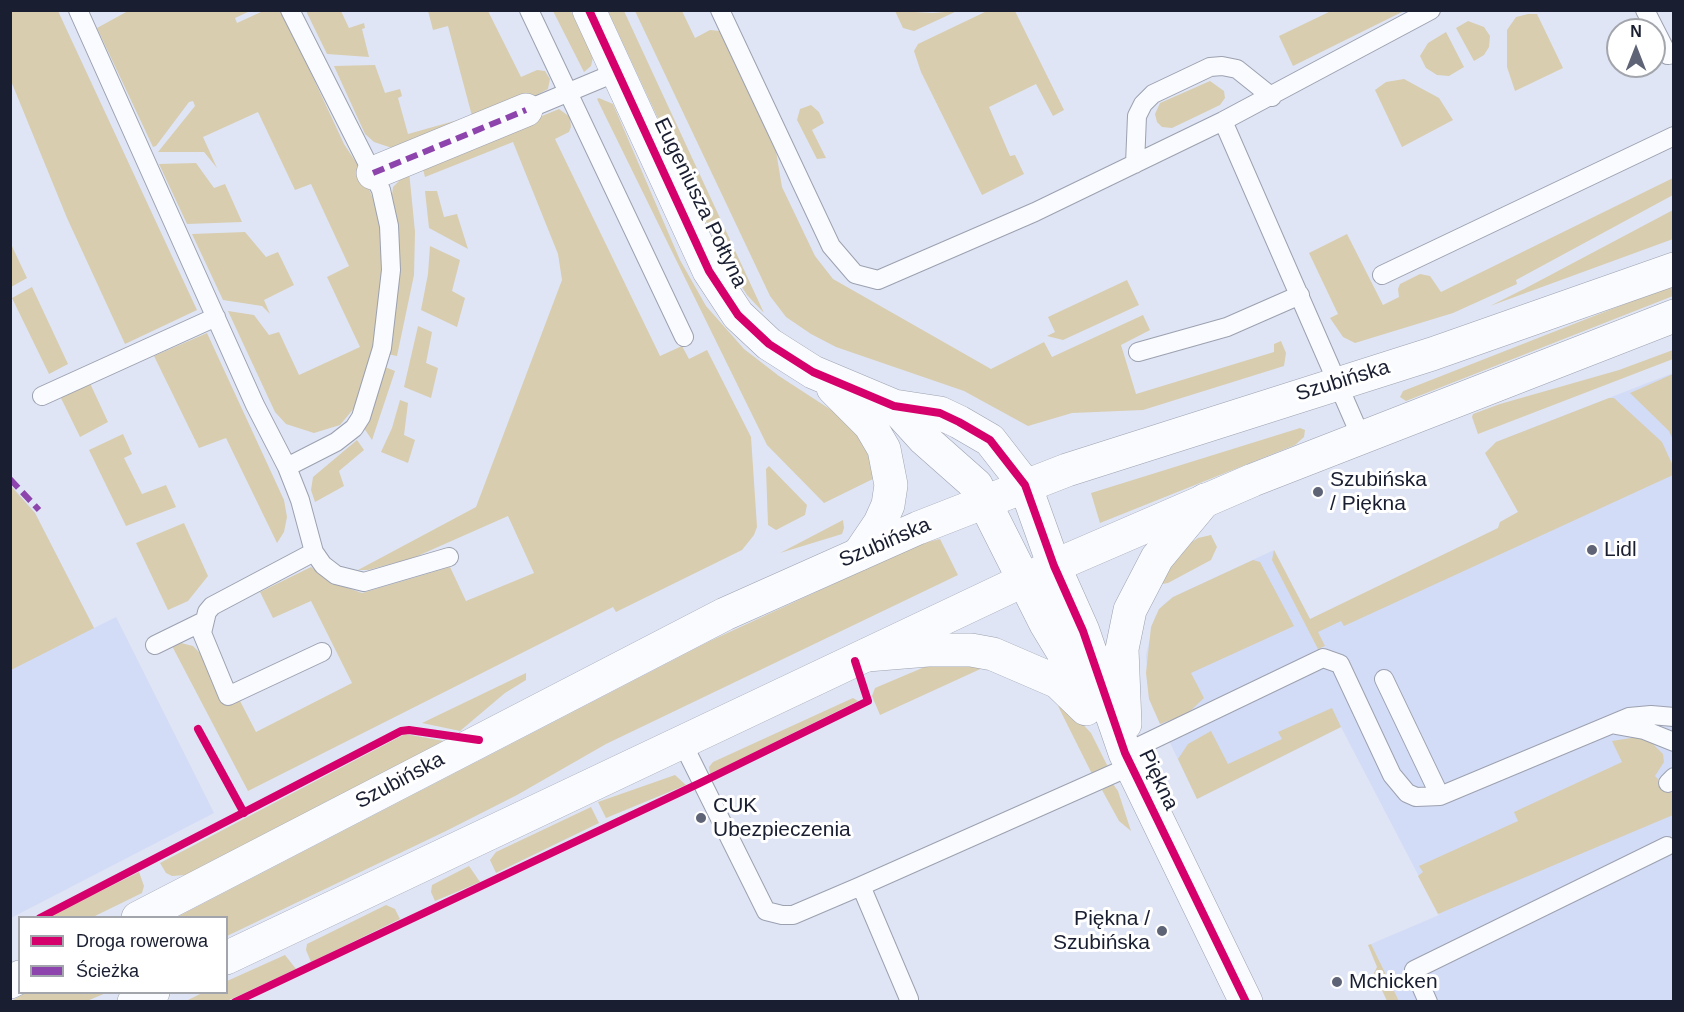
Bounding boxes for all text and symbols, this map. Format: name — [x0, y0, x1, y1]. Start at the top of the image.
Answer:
north arrow — [1606, 18, 1666, 78]
text: N — [1630, 23, 1642, 40]
street label: Eugeniusza Połtyna — [648, 114, 752, 292]
street label: Szubińska — [1293, 355, 1393, 407]
place label: Szubińska / Piękna — [1330, 467, 1427, 517]
marker: Szubińska / Piękna — [1311, 485, 1325, 499]
street label: Szubińska — [835, 512, 935, 574]
place label: Lidl — [1604, 537, 1637, 563]
marker: Lidl — [1585, 543, 1599, 557]
street label: Piękna — [1133, 746, 1183, 814]
street label: Szubińska — [351, 747, 449, 815]
place label: CUK Ubezpieczenia — [713, 793, 851, 843]
marker: CUK Ubezpieczenia — [694, 811, 708, 825]
place label: Piękna / Szubińska — [1053, 906, 1150, 956]
legend — [18, 916, 228, 994]
marker: Piękna / Szubińska — [1155, 924, 1169, 938]
text: Droga rowerowa — [76, 931, 208, 951]
text: Ścieżka — [76, 961, 139, 981]
place label: Mchicken — [1349, 969, 1438, 995]
marker: Mchicken — [1330, 975, 1344, 989]

